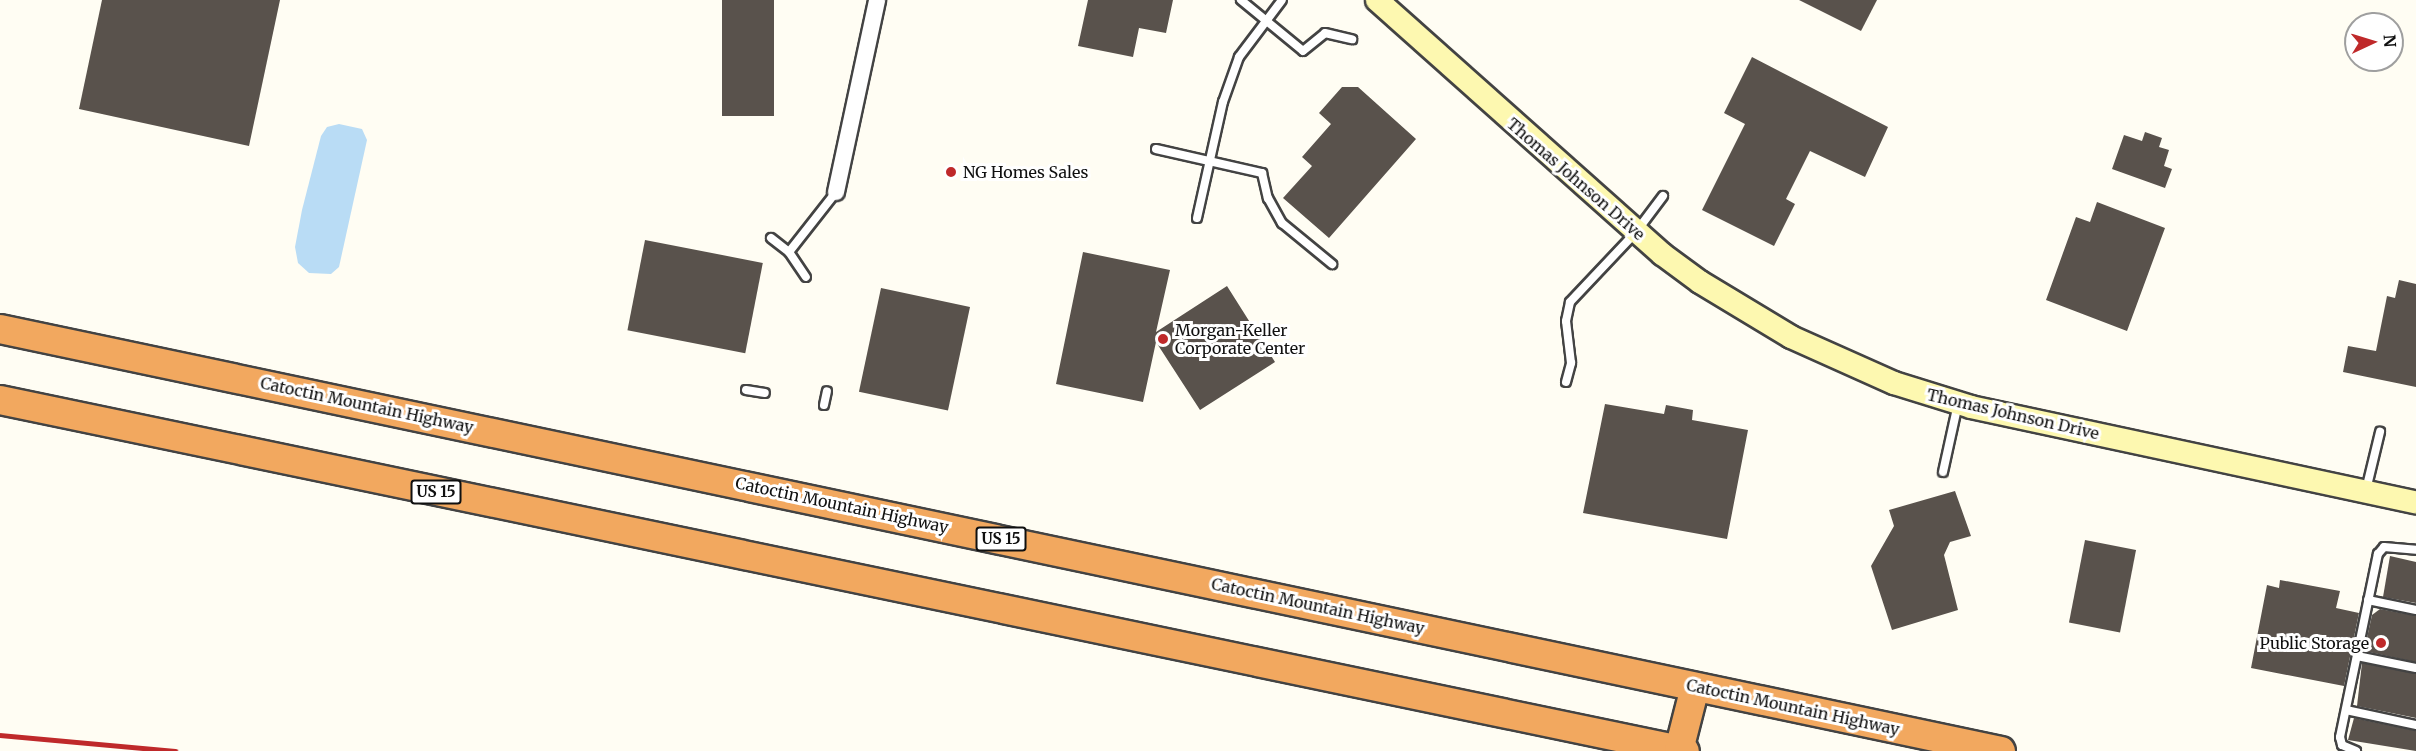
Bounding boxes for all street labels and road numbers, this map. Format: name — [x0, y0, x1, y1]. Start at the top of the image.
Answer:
street label: Thomas Johnson Drive — [1503, 114, 1649, 244]
street label: Catoctin Mountain Highway — [259, 373, 475, 437]
street label: Thomas Johnson Drive — [1925, 385, 2101, 443]
street label: Catoctin Mountain Highway — [734, 473, 950, 537]
road number: US 15 — [410, 480, 462, 504]
road number: US 15 — [976, 527, 1026, 551]
street label: Catoctin Mountain Highway — [1210, 574, 1426, 638]
street label: Catoctin Mountain Highway — [1685, 675, 1901, 739]

